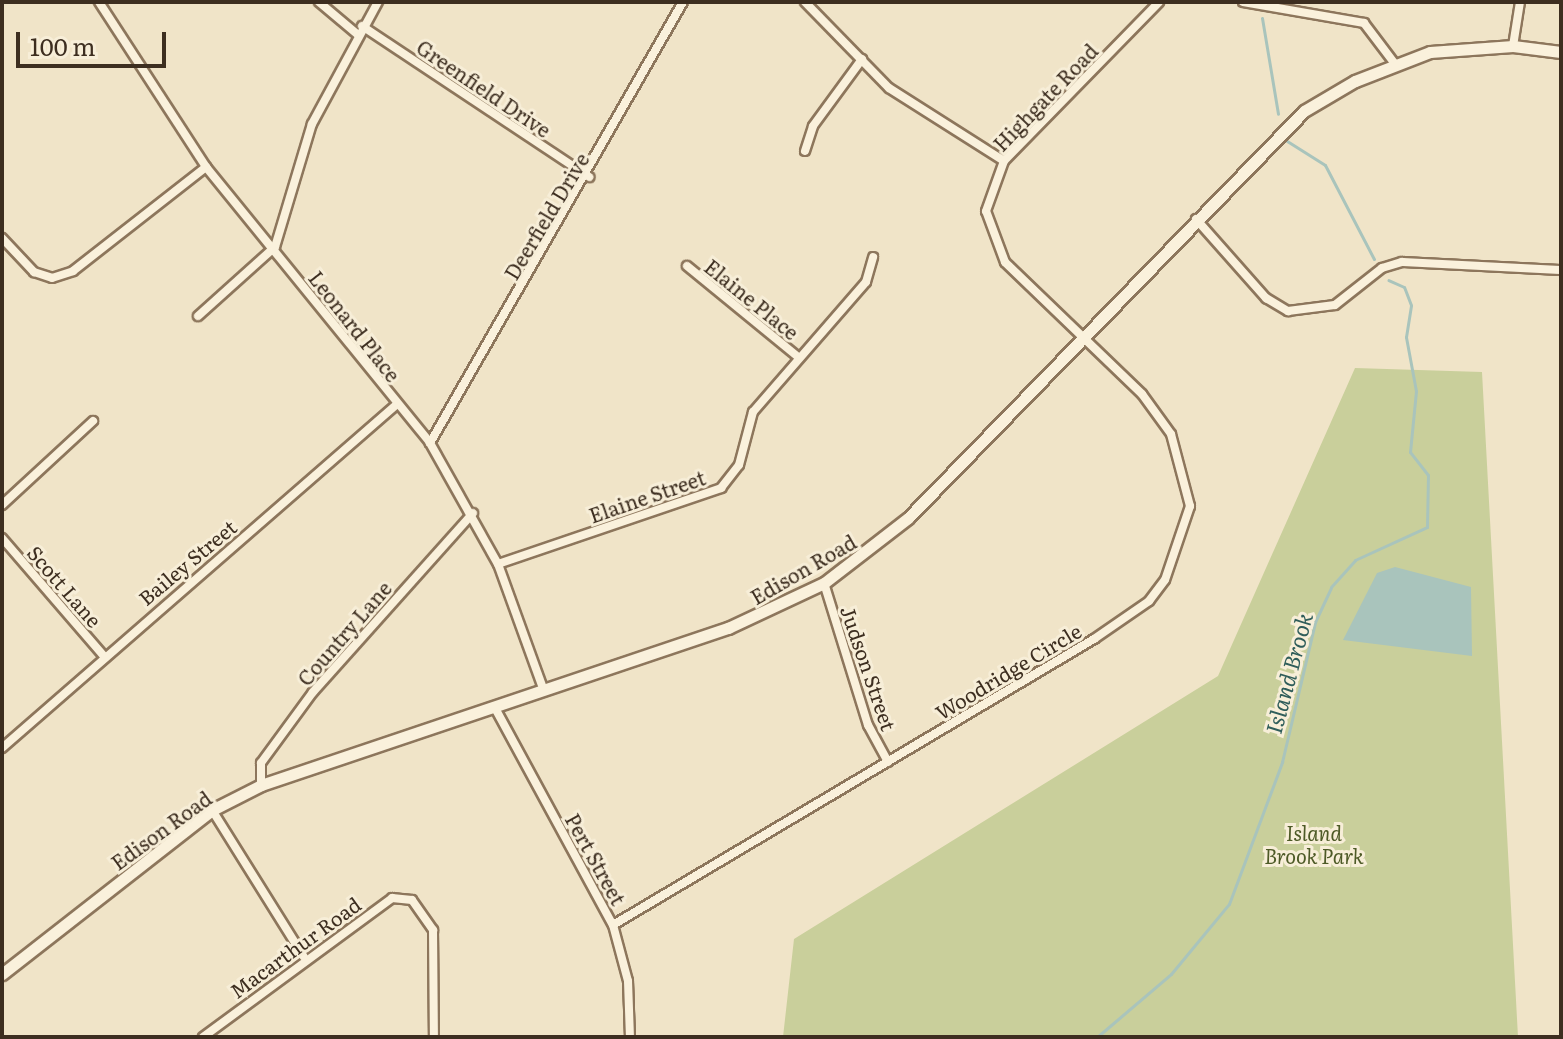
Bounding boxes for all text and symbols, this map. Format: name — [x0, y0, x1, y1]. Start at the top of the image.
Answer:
scale bar — [20, 16, 170, 66]
text: 100 m — [30, 28, 96, 63]
street label: Greenfield Drive — [413, 34, 555, 142]
street label: Highgate Road — [988, 38, 1102, 156]
street label: Deerfield Drive — [499, 148, 593, 284]
street label: Elaine Place — [700, 254, 804, 344]
street label: Leonard Place — [304, 266, 406, 386]
street label: Elaine Street — [586, 465, 708, 527]
street label: Bailey Street — [133, 514, 241, 610]
street label: Edison Road — [746, 529, 860, 609]
street label: Scott Lane — [23, 540, 107, 632]
street label: Country Lane — [292, 576, 396, 690]
street label: Judson Street — [836, 602, 902, 734]
water label: Island Brook — [1259, 610, 1317, 736]
street label: Woodridge Circle — [931, 618, 1085, 724]
street label: Edison Road — [106, 786, 216, 874]
street label: Pert Street — [561, 809, 631, 909]
park label: Island Brook Park — [1264, 820, 1364, 867]
street label: Macarthur Road — [225, 891, 365, 1003]

